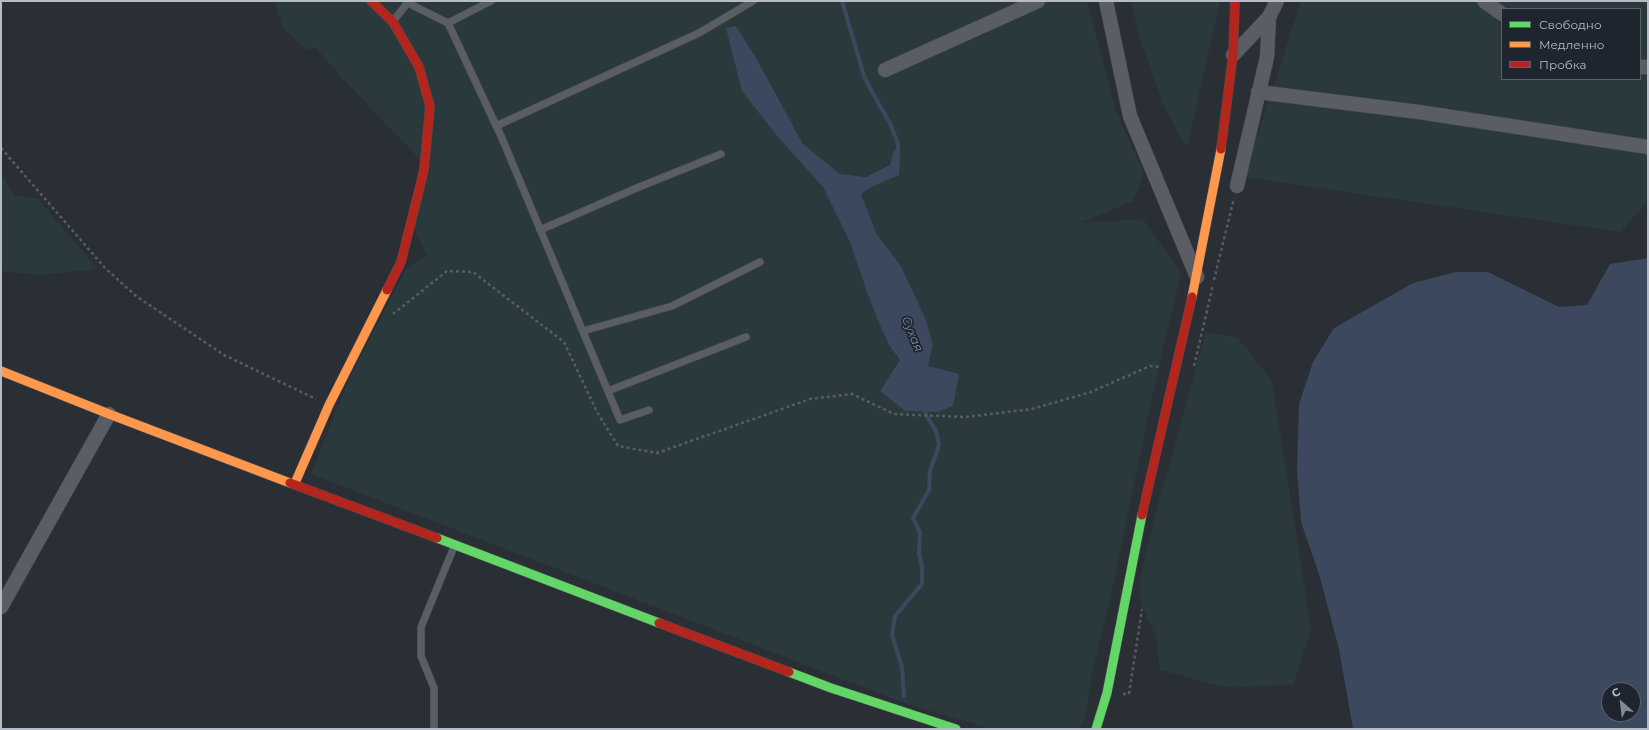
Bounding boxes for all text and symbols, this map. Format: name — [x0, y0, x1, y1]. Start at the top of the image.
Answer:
legend — [1501, 8, 1641, 80]
text: Свободно — [1539, 17, 1602, 32]
text: Медленно — [1539, 37, 1604, 52]
text: Пробка — [1539, 57, 1587, 72]
water label: Сухая — [898, 314, 926, 354]
north arrow — [1601, 682, 1641, 722]
text: С — [1609, 684, 1623, 700]

